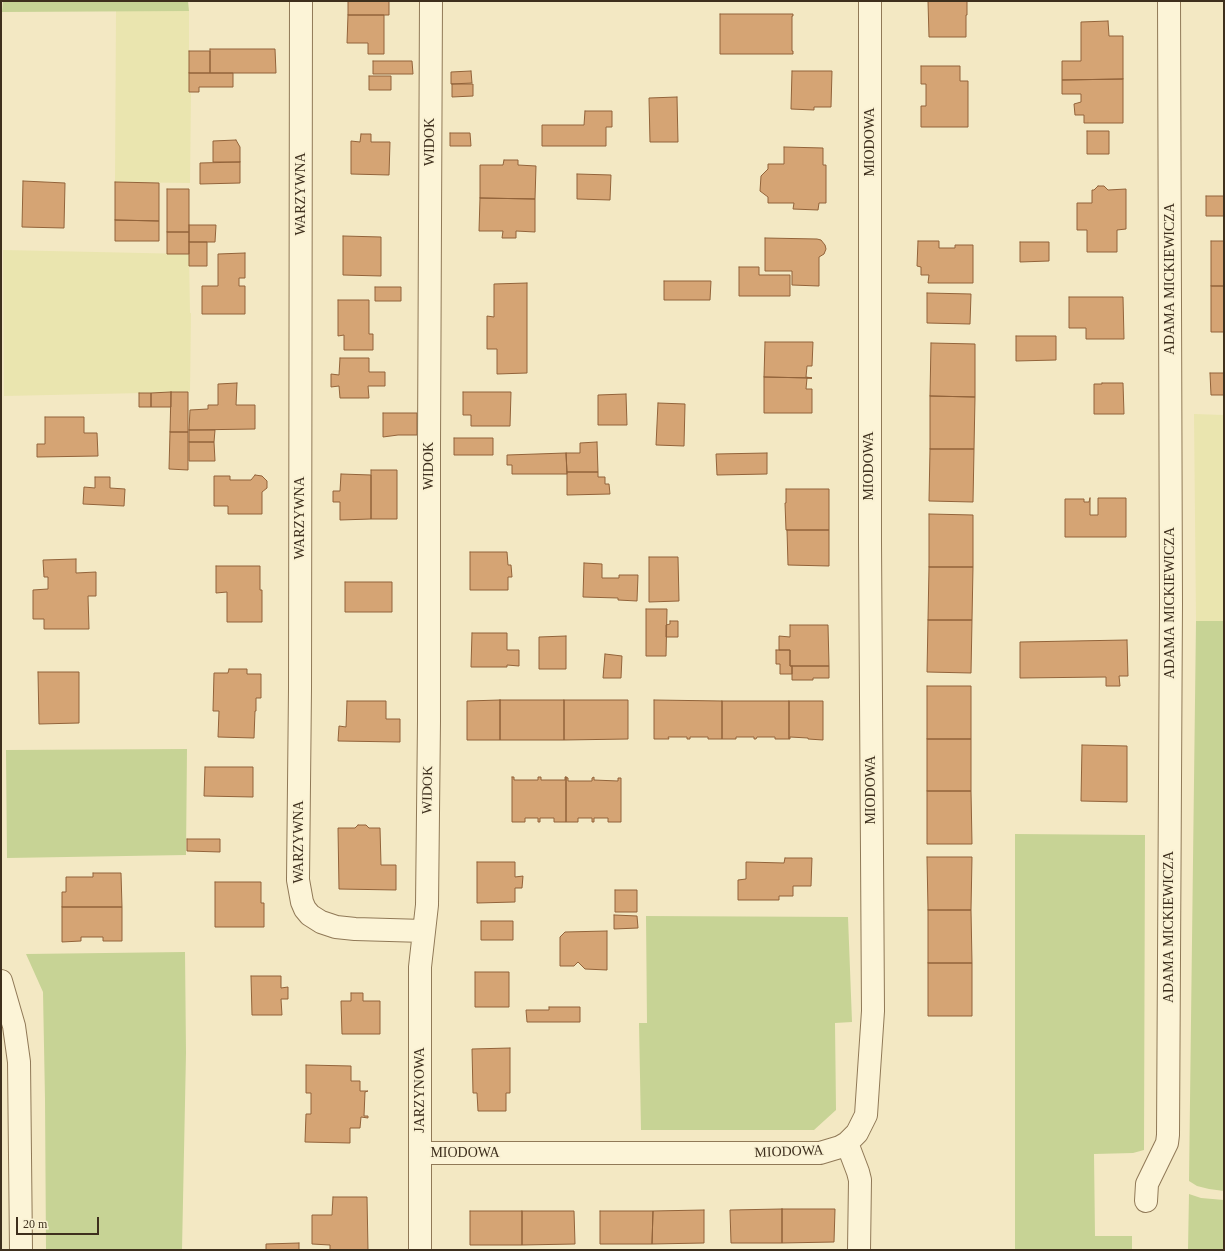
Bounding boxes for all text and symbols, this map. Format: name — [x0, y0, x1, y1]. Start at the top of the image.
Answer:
street label: MIODOWA — [862, 107, 878, 177]
street label: WIDOK — [422, 118, 438, 166]
street label: WARZYWNA — [293, 152, 309, 236]
street label: ADAMA MICKIEWICZA — [1162, 203, 1178, 355]
street label: MIODOWA — [861, 431, 877, 501]
street label: WIDOK — [421, 442, 437, 490]
street label: WARZYWNA — [292, 476, 308, 560]
street label: ADAMA MICKIEWICZA — [1162, 527, 1178, 679]
street label: MIODOWA — [863, 755, 879, 825]
street label: WIDOK — [419, 766, 437, 814]
street label: WARZYWNA — [291, 800, 307, 884]
street label: ADAMA MICKIEWICZA — [1161, 851, 1177, 1003]
street label: JARZYNOWA — [412, 1047, 428, 1133]
street label: MIODOWA — [754, 1142, 824, 1162]
street label: MIODOWA — [430, 1145, 500, 1161]
scale bar — [18, 1209, 101, 1235]
text: 20 m — [23, 1217, 47, 1231]

